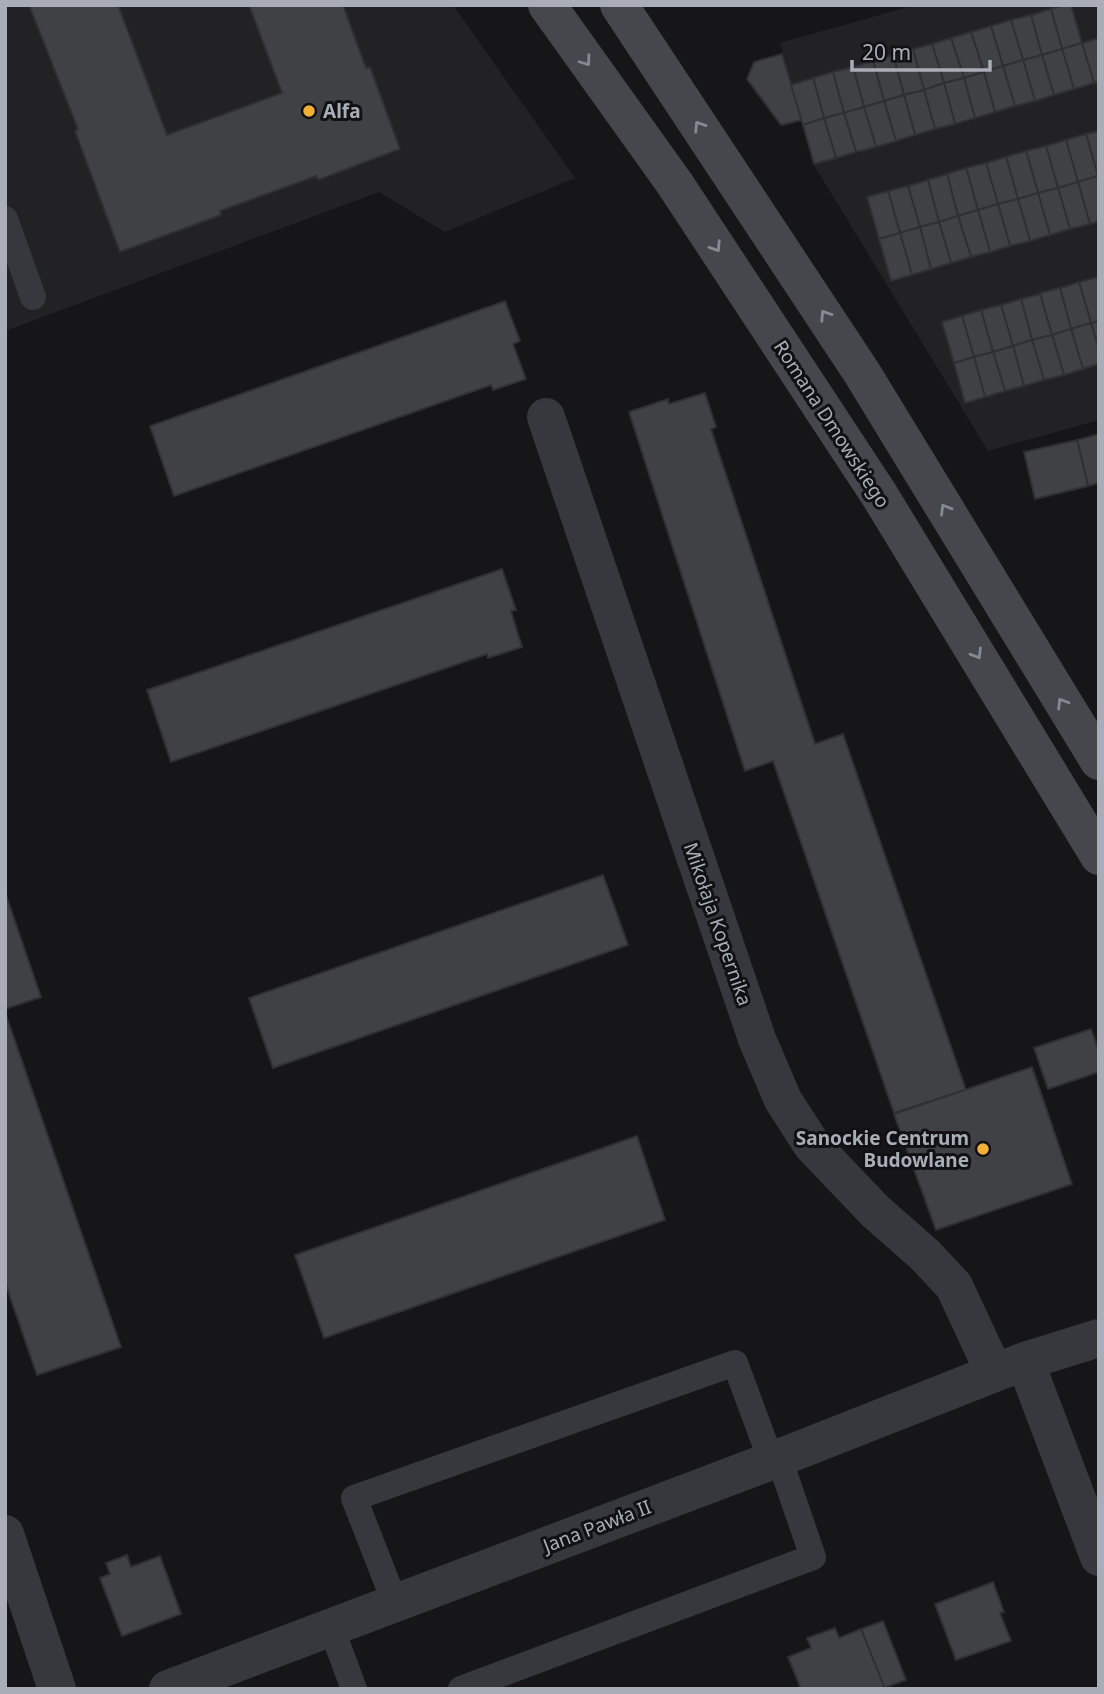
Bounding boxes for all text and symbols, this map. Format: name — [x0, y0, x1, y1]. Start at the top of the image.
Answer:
scale bar — [852, 28, 990, 72]
text: 20 m — [862, 38, 911, 66]
one-way arrow — [578, 53, 591, 66]
place label: Alfa — [323, 98, 361, 124]
marker: Alfa — [301, 103, 317, 119]
one-way arrow — [694, 120, 707, 133]
one-way arrow — [708, 240, 721, 253]
one-way arrow — [820, 310, 833, 323]
street label: Romana Dmowskiego — [768, 335, 896, 513]
one-way arrow — [940, 503, 953, 516]
one-way arrow — [968, 647, 981, 660]
one-way arrow — [1058, 698, 1071, 711]
street label: Mikołaja Kopernika — [678, 839, 758, 1009]
place label: Sanockie Centrum Budowlane — [796, 1125, 969, 1173]
marker: Sanockie Centrum Budowlane — [975, 1141, 991, 1157]
street label: Jana Pawła II — [537, 1493, 655, 1559]

